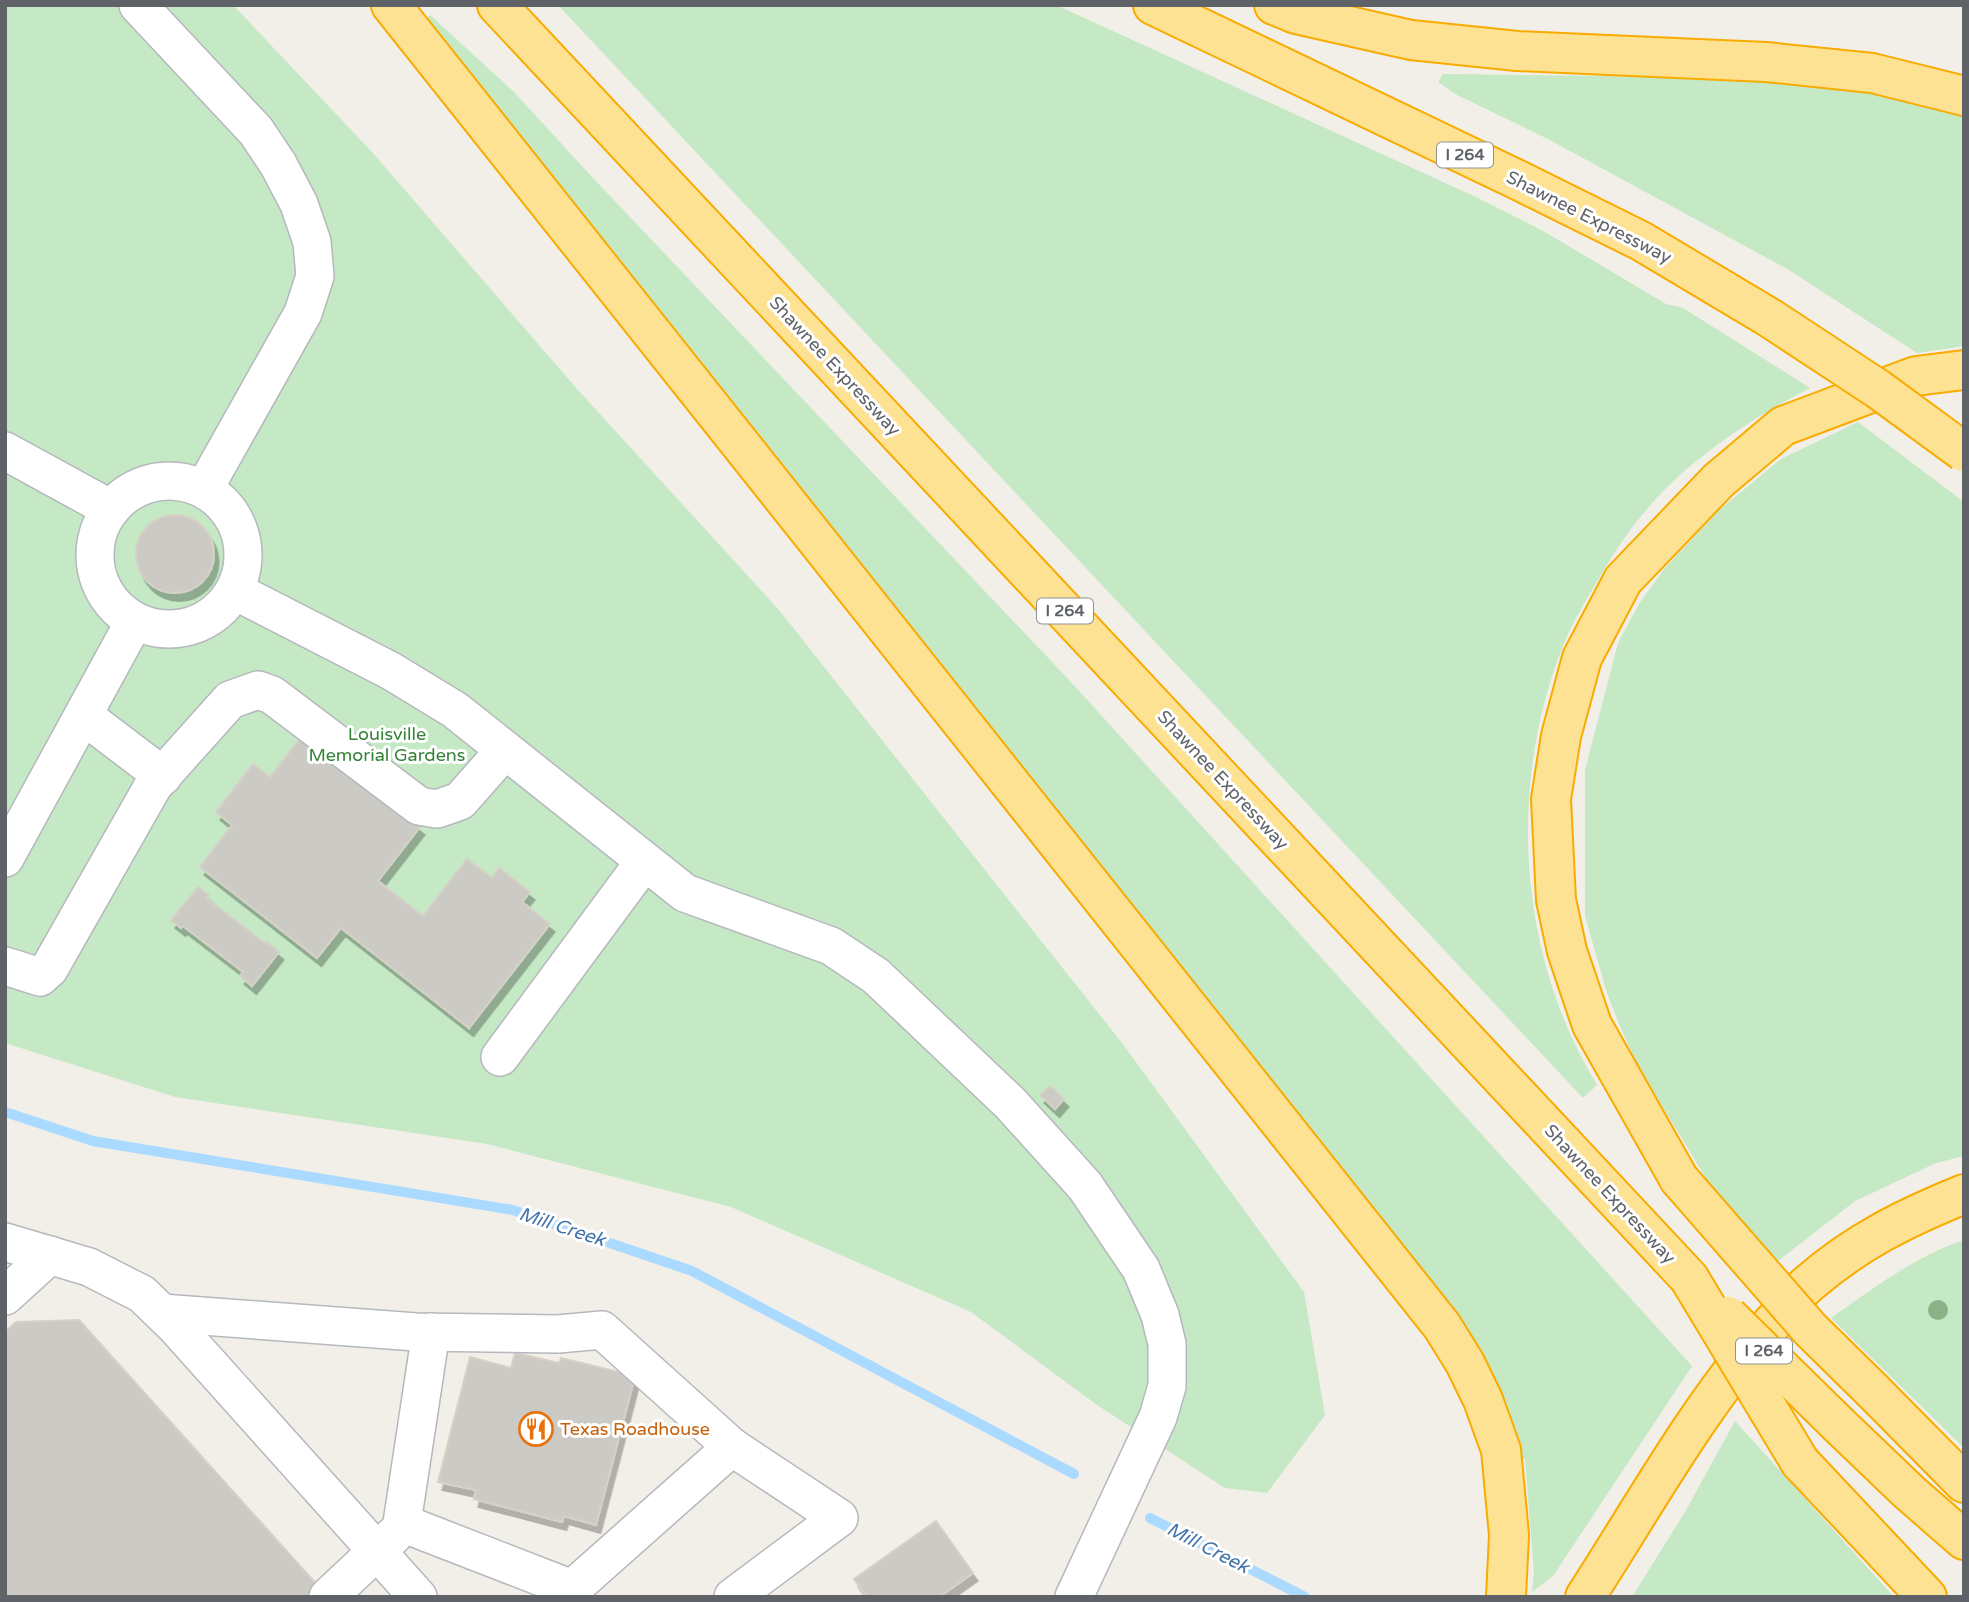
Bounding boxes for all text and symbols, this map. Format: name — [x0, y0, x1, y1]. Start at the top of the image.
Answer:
road number: I 264 — [1437, 142, 1493, 168]
street label: Shawnee Expressway — [1503, 166, 1676, 268]
street label: Shawnee Expressway — [765, 292, 906, 440]
road number: I 264 — [1037, 598, 1093, 624]
street label: Shawnee Expressway — [1153, 706, 1294, 854]
park label: Louisville Memorial Gardens — [309, 723, 465, 766]
street label: Shawnee Expressway — [1540, 1120, 1681, 1268]
water label: Mill Creek — [516, 1203, 609, 1252]
road number: I 264 — [1736, 1338, 1792, 1364]
restaurant icon: Texas Roadhouse — [517, 1410, 555, 1448]
place label: Texas Roadhouse — [560, 1418, 710, 1440]
water label: Mill Creek — [1163, 1518, 1254, 1579]

